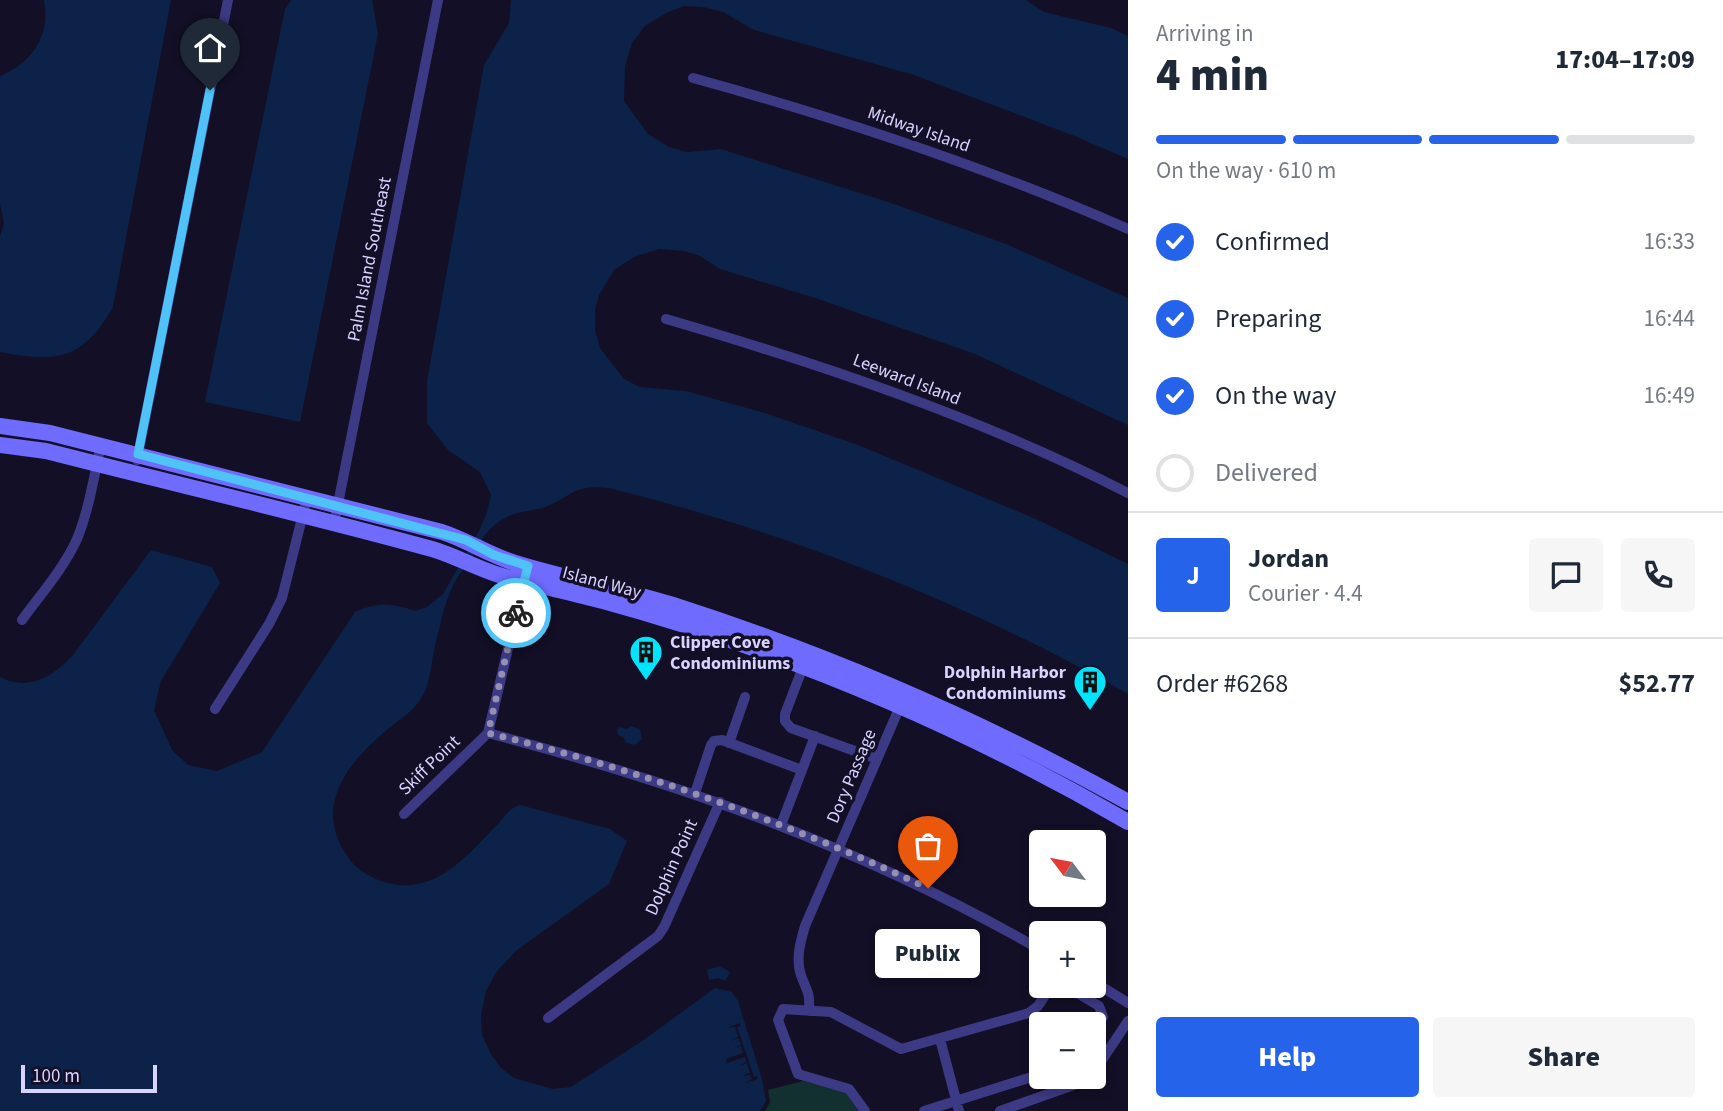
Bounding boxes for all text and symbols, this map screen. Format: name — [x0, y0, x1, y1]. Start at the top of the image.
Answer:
text: Arriving in — [1156, 17, 1254, 50]
pin — [180, 18, 240, 90]
icon: home — [191, 29, 229, 67]
text: 17:04–17:09 — [1555, 41, 1695, 78]
text: 4 min — [1156, 43, 1269, 108]
street label: Midway Island — [864, 100, 974, 159]
text: On the way · 610 m — [1156, 154, 1336, 187]
street label: Palm Island Southeast — [341, 175, 398, 343]
icon: check — [1156, 223, 1194, 261]
text: Confirmed — [1215, 223, 1330, 260]
text: 16:33 — [1644, 225, 1695, 258]
icon: check — [1156, 300, 1194, 338]
text: Preparing — [1215, 300, 1321, 337]
text: 16:44 — [1644, 302, 1695, 335]
street label: Leeward Island — [849, 347, 964, 412]
icon: check — [1156, 377, 1194, 415]
text: On the way — [1215, 377, 1336, 414]
text: 16:49 — [1644, 379, 1695, 412]
text: Delivered — [1215, 454, 1318, 491]
button: chat — [1529, 538, 1603, 612]
button: phone — [1621, 538, 1695, 612]
text: Jordan — [1248, 540, 1329, 577]
text: J — [1186, 557, 1200, 594]
street label: Island Way — [560, 560, 645, 605]
text: Courier · 4.4 — [1248, 577, 1363, 610]
courier — [481, 578, 551, 648]
icon: bike — [497, 594, 535, 632]
place label: Clipper Cove Condominiums — [670, 630, 790, 676]
building icon: Clipper Cove Condominiums — [627, 633, 665, 682]
place label: Dolphin Harbor Condominiums — [944, 660, 1067, 706]
building icon: Dolphin Harbor Condominiums — [1071, 663, 1109, 712]
text: Order #6268 — [1156, 665, 1288, 702]
text: $52.77 — [1619, 665, 1695, 702]
street label: Dory Passage — [820, 725, 883, 827]
street label: Skiff Point — [393, 730, 466, 801]
street label: Dolphin Point — [639, 815, 704, 919]
pin — [898, 816, 958, 888]
icon: bag — [909, 827, 947, 865]
north arrow — [1029, 830, 1106, 906]
map controls — [1029, 830, 1106, 1089]
button: + — [1029, 921, 1106, 998]
callout: Publix — [876, 930, 981, 979]
text: Publix — [895, 937, 960, 970]
button: − — [1029, 1012, 1106, 1089]
button: Help — [1156, 1017, 1419, 1097]
button: Share — [1433, 1017, 1695, 1097]
scale bar — [21, 1062, 158, 1094]
text: 100 m — [32, 1063, 80, 1090]

